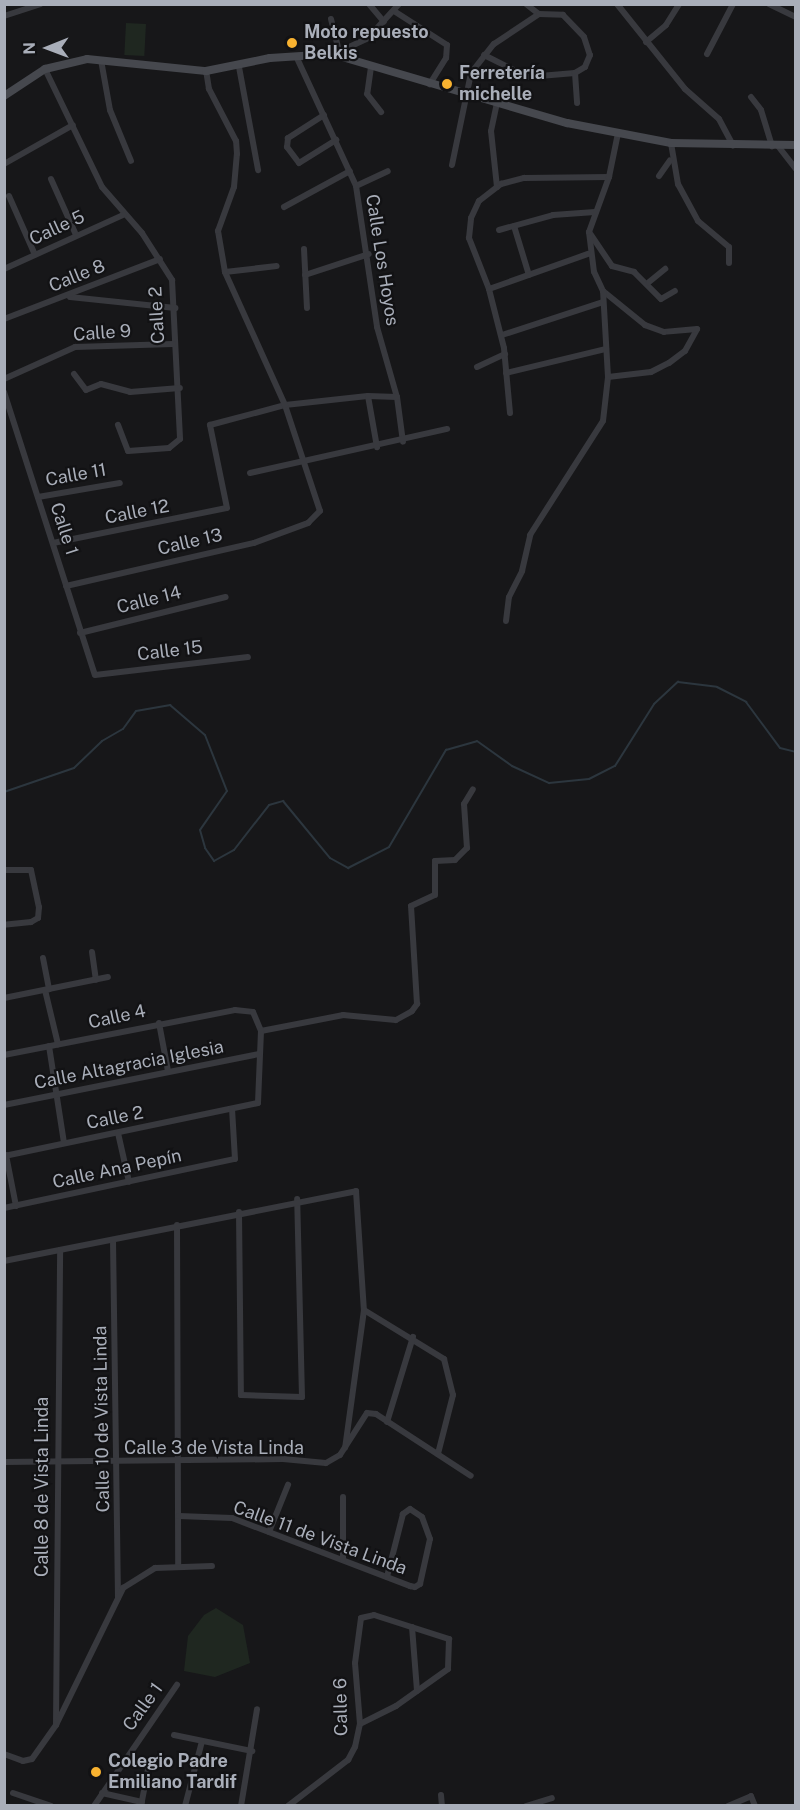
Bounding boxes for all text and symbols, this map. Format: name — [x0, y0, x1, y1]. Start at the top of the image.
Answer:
north arrow — [18, 18, 78, 78]
place label: Moto repuesto Belkis — [304, 22, 429, 64]
marker: Moto repuesto Belkis — [285, 36, 299, 50]
text: N — [20, 42, 39, 55]
place label: Ferretería michelle — [459, 63, 545, 106]
marker: Ferretería michelle — [440, 77, 454, 91]
street label: Calle Los Hoyos — [361, 193, 403, 327]
street label: Calle 5 — [26, 206, 88, 250]
street label: Calle 8 — [46, 255, 108, 297]
street label: Calle 2 — [145, 286, 169, 344]
street label: Calle 9 — [72, 320, 132, 346]
street label: Calle 11 — [44, 459, 108, 491]
street label: Calle 12 — [103, 495, 171, 529]
street label: Calle 1 — [45, 500, 83, 558]
street label: Calle 13 — [156, 524, 224, 560]
street label: Calle 14 — [115, 582, 183, 618]
street label: Calle 15 — [136, 636, 204, 666]
street label: Calle 4 — [86, 1000, 148, 1034]
street label: Calle Altagracia Iglesia — [32, 1036, 226, 1094]
street label: Calle 2 — [85, 1102, 145, 1134]
street label: Calle Ana Pepín — [50, 1145, 184, 1193]
street label: Calle 10 de Vista Linda — [90, 1325, 114, 1513]
street label: Calle 8 de Vista Linda — [31, 1396, 53, 1578]
street label: Calle 3 de Vista Linda — [124, 1437, 304, 1459]
street label: Calle 11 de Vista Linda — [230, 1496, 410, 1580]
street label: Calle 6 — [330, 1678, 352, 1736]
street label: Calle 1 — [118, 1679, 168, 1735]
place label: Colegio Padre Emiliano Tardif — [108, 1751, 237, 1794]
marker: Colegio Padre Emiliano Tardif — [89, 1765, 103, 1779]

